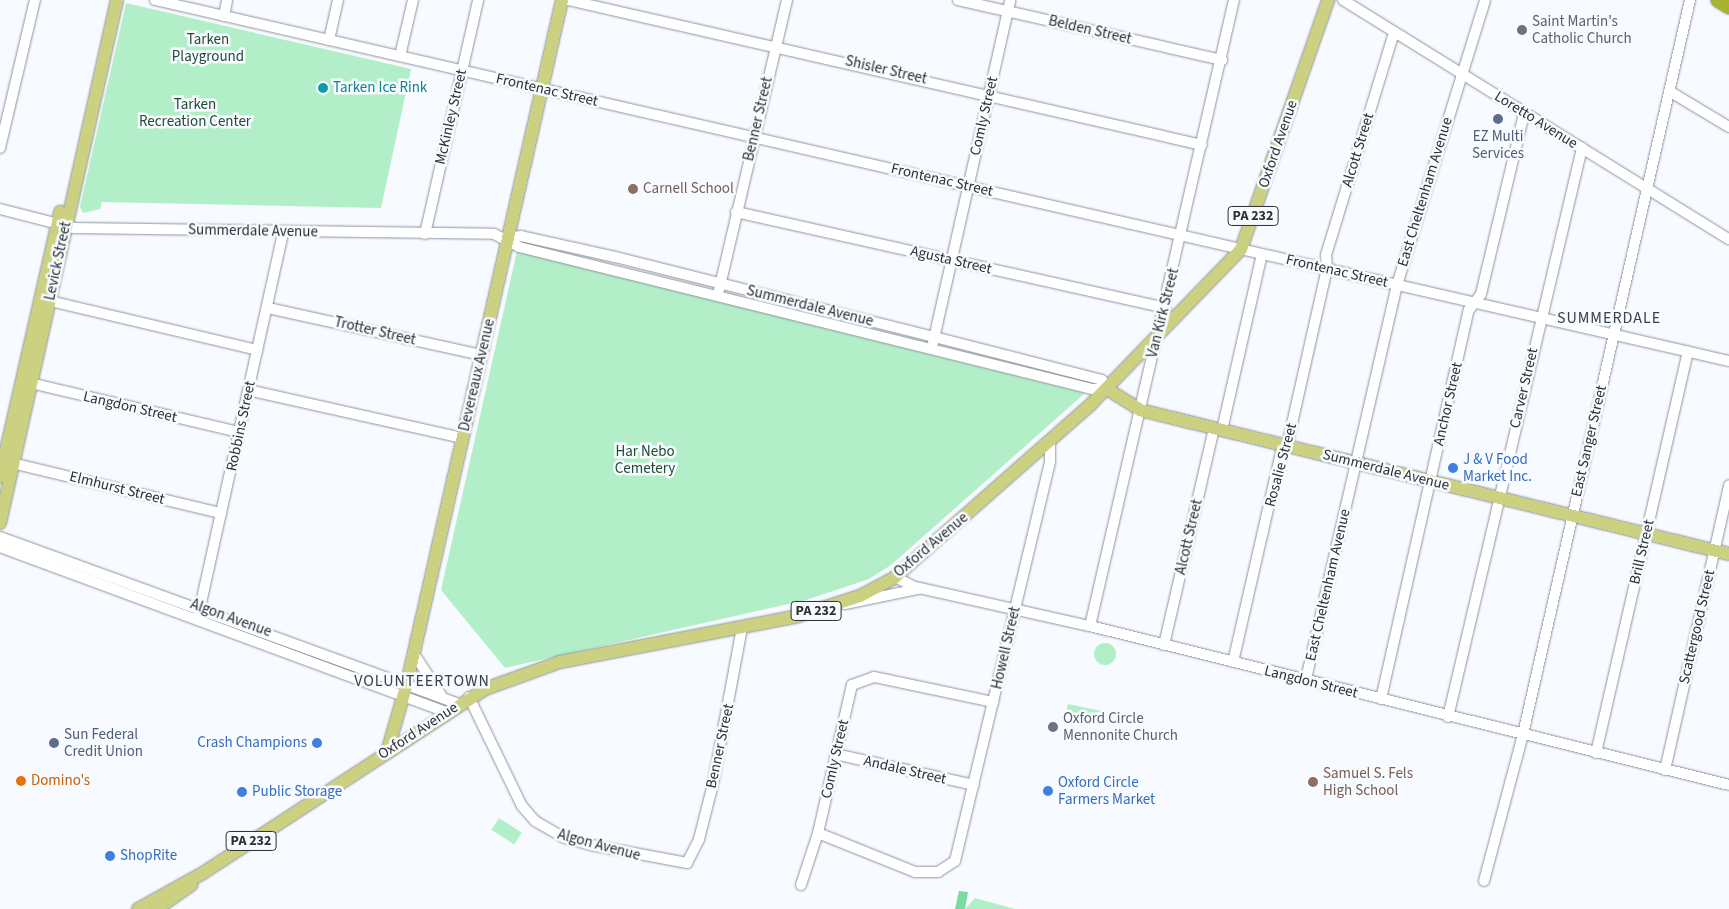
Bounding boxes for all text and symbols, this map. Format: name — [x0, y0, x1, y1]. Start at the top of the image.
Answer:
street label: Belden Street — [1047, 12, 1133, 48]
place label: Saint Martin's Catholic Church — [1532, 12, 1632, 47]
marker: Saint Martin's Catholic Church — [1516, 24, 1528, 36]
park label: Tarken Playground — [172, 30, 244, 65]
street label: Shisler Street — [843, 52, 929, 88]
street label: McKinley Street — [431, 68, 471, 166]
street label: Frontenac Street — [494, 70, 600, 110]
street label: Benner Street — [740, 75, 776, 163]
street label: Comly Street — [966, 75, 1002, 157]
place label: Tarken Ice Rink — [333, 79, 427, 97]
marker: Tarken Ice Rink — [317, 82, 329, 94]
street label: Loretto Avenue — [1491, 87, 1581, 153]
park label: Tarken Recreation Center — [139, 95, 251, 130]
street label: Oxford Avenue — [1255, 98, 1301, 190]
street label: Alcott Street — [1338, 111, 1378, 189]
marker: EZ Multi Services — [1492, 113, 1504, 125]
street label: East Cheltenham Avenue — [1394, 115, 1456, 269]
place label: EZ Multi Services — [1472, 127, 1524, 162]
street label: Frontenac Street — [889, 160, 995, 200]
place label: Carnell School — [643, 180, 734, 198]
marker: Carnell School — [627, 183, 639, 195]
road number: PA 232 — [1227, 205, 1279, 228]
street label: Levick Street — [41, 220, 75, 302]
street label: Summerdale Avenue — [188, 221, 318, 241]
street label: Agusta Street — [909, 242, 993, 278]
street label: Frontenac Street — [1284, 251, 1390, 291]
street label: Van Kirk Street — [1143, 266, 1183, 360]
street label: Summerdale Avenue — [745, 282, 875, 330]
district label: SUMMERDALE — [1556, 308, 1662, 328]
street label: Trotter Street — [332, 313, 418, 349]
street label: Devereaux Avenue — [455, 317, 499, 433]
street label: Carver Street — [1506, 346, 1542, 430]
street label: Anchor Street — [1430, 360, 1466, 448]
street label: Robbins Street — [223, 379, 259, 473]
street label: East Sanger Street — [1567, 383, 1611, 499]
street label: Langdon Street — [81, 387, 179, 427]
street label: Rosalie Street — [1261, 421, 1301, 509]
park label: Har Nebo Cemetery — [615, 442, 675, 477]
street label: Summerdale Avenue — [1321, 446, 1451, 494]
place label: J & V Food Market Inc. — [1463, 450, 1532, 485]
marker: J & V Food Market Inc. — [1447, 462, 1459, 474]
street label: Elmhurst Street — [68, 468, 166, 508]
street label: Alcott Street — [1172, 498, 1206, 576]
street label: East Cheltenham Avenue — [1302, 507, 1354, 663]
street label: Oxford Avenue — [890, 509, 972, 581]
street label: Brill Street — [1626, 518, 1658, 586]
street label: Scattergood Street — [1675, 568, 1719, 686]
street label: Algon Avenue — [188, 595, 274, 641]
road number: PA 232 — [790, 600, 842, 622]
street label: Howell Street — [988, 605, 1024, 691]
street label: Langdon Street — [1262, 662, 1360, 702]
district label: VOLUNTEERTOWN — [353, 671, 491, 691]
street label: Oxford Avenue — [375, 699, 461, 763]
street label: Benner Street — [702, 702, 738, 790]
place label: Oxford Circle Mennonite Church — [1063, 709, 1178, 744]
street label: Comly Street — [817, 718, 853, 800]
marker: Oxford Circle Mennonite Church — [1047, 721, 1059, 733]
place label: Sun Federal Credit Union — [64, 725, 143, 760]
place label: Crash Champions — [197, 734, 307, 752]
marker: Sun Federal Credit Union — [48, 737, 60, 749]
marker: Crash Champions — [311, 737, 323, 749]
street label: Andale Street — [862, 752, 948, 788]
place label: Samuel S. Fels High School — [1323, 764, 1413, 799]
place label: Domino's — [31, 772, 90, 790]
place label: Oxford Circle Farmers Market — [1058, 773, 1155, 808]
marker: Domino's — [15, 775, 27, 787]
marker: Samuel S. Fels High School — [1307, 776, 1319, 788]
place label: Public Storage — [252, 783, 342, 801]
marker: Oxford Circle Farmers Market — [1042, 785, 1054, 797]
marker: Public Storage — [236, 786, 248, 798]
street label: Algon Avenue — [556, 825, 642, 865]
road number: PA 232 — [225, 829, 277, 852]
place label: ShopRite — [120, 847, 177, 865]
marker: ShopRite — [104, 850, 116, 862]

